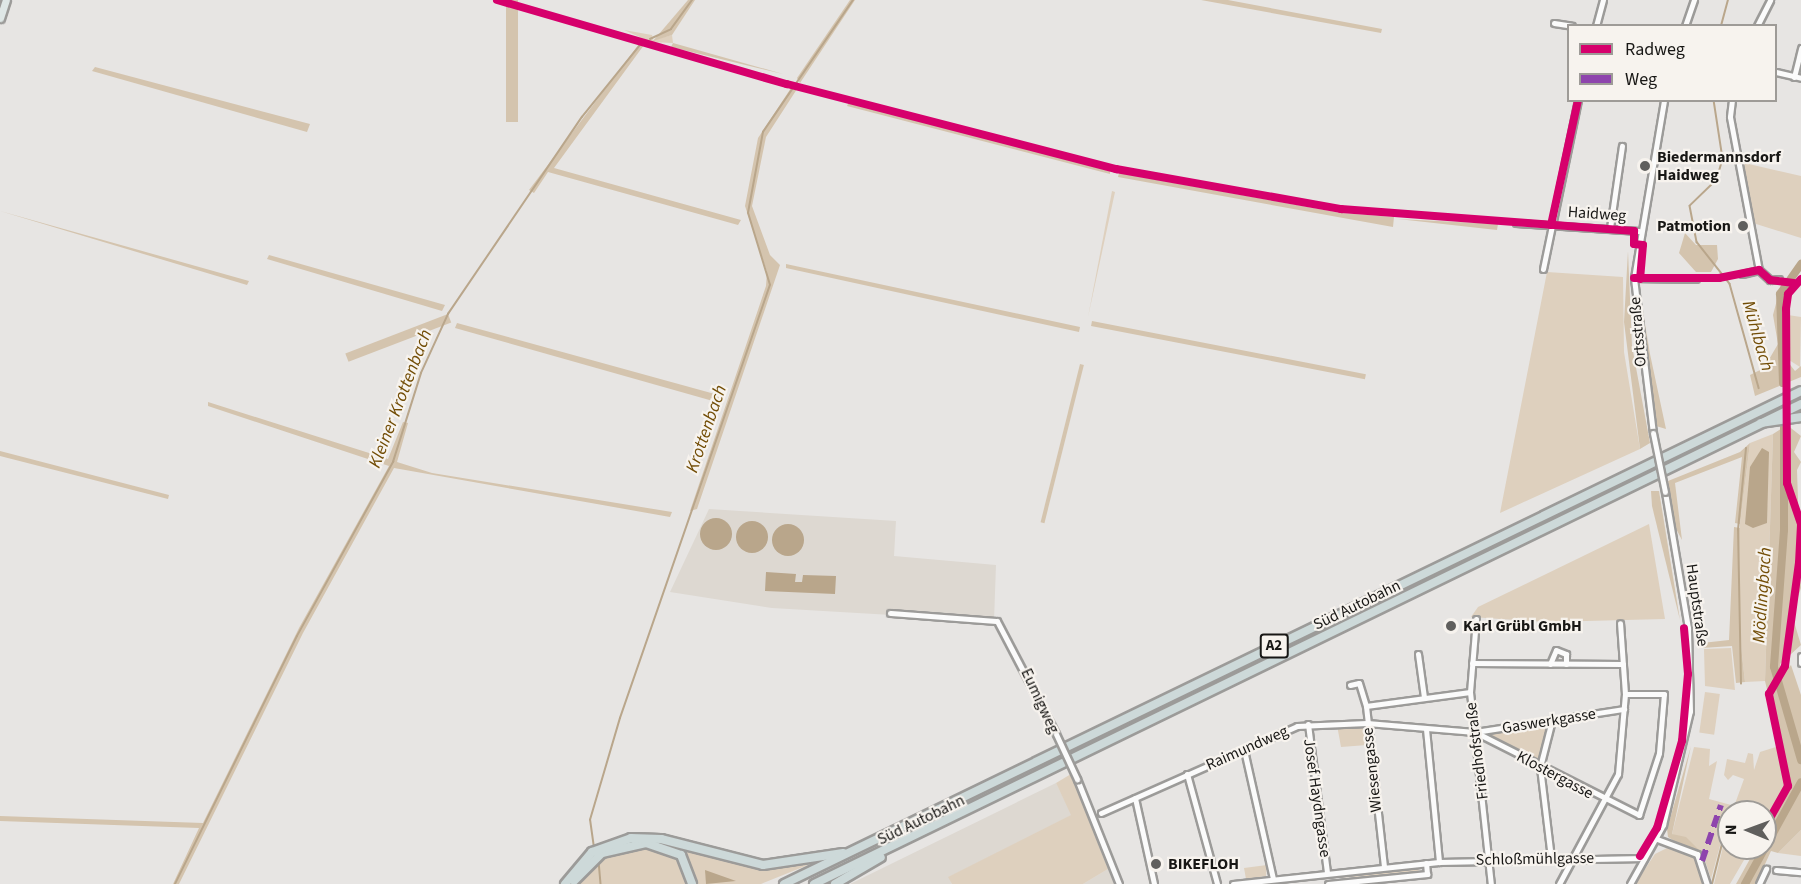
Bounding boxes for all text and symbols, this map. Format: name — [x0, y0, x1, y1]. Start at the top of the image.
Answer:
legend — [1567, 24, 1777, 102]
text: Radweg — [1625, 37, 1685, 62]
text: Weg — [1625, 67, 1657, 92]
place label: Biedermannsdorf Haidweg — [1657, 147, 1781, 185]
marker: Biedermannsdorf Haidweg — [1638, 159, 1652, 173]
street label: Haidweg — [1567, 202, 1627, 226]
place label: Patmotion — [1657, 216, 1731, 236]
marker: Patmotion — [1736, 219, 1750, 233]
street label: Ortsstraße — [1625, 296, 1651, 368]
water label: Mühlbach — [1737, 298, 1777, 374]
water label: Kleiner Krottenbach — [365, 327, 437, 471]
water label: Krottenbach — [682, 382, 732, 476]
water label: Mödlingbach — [1749, 546, 1777, 644]
street label: Hauptstraße — [1682, 562, 1712, 648]
street label: Süd Autobahn — [1310, 576, 1404, 634]
place label: Karl Grübl GmbH — [1463, 616, 1582, 636]
marker: Karl Grübl GmbH — [1444, 619, 1458, 633]
road number: A2 — [1259, 634, 1289, 658]
street label: Eumigweg — [1017, 665, 1063, 737]
street label: Friedhofstraße — [1461, 701, 1493, 801]
street label: Gaswerkgasse — [1501, 704, 1597, 738]
street label: Raimundweg — [1203, 721, 1291, 775]
street label: Wiesengasse — [1358, 727, 1386, 813]
street label: Josef Haydngasse — [1299, 737, 1335, 859]
street label: Klostergasse — [1513, 747, 1597, 803]
street label: Süd Autobahn — [874, 791, 968, 849]
north arrow — [1717, 800, 1777, 860]
text: N — [1720, 824, 1742, 835]
street label: Schloßmühlgasse — [1476, 848, 1594, 870]
place label: BIKEFLOH — [1168, 854, 1239, 874]
marker: BIKEFLOH — [1149, 857, 1163, 871]

